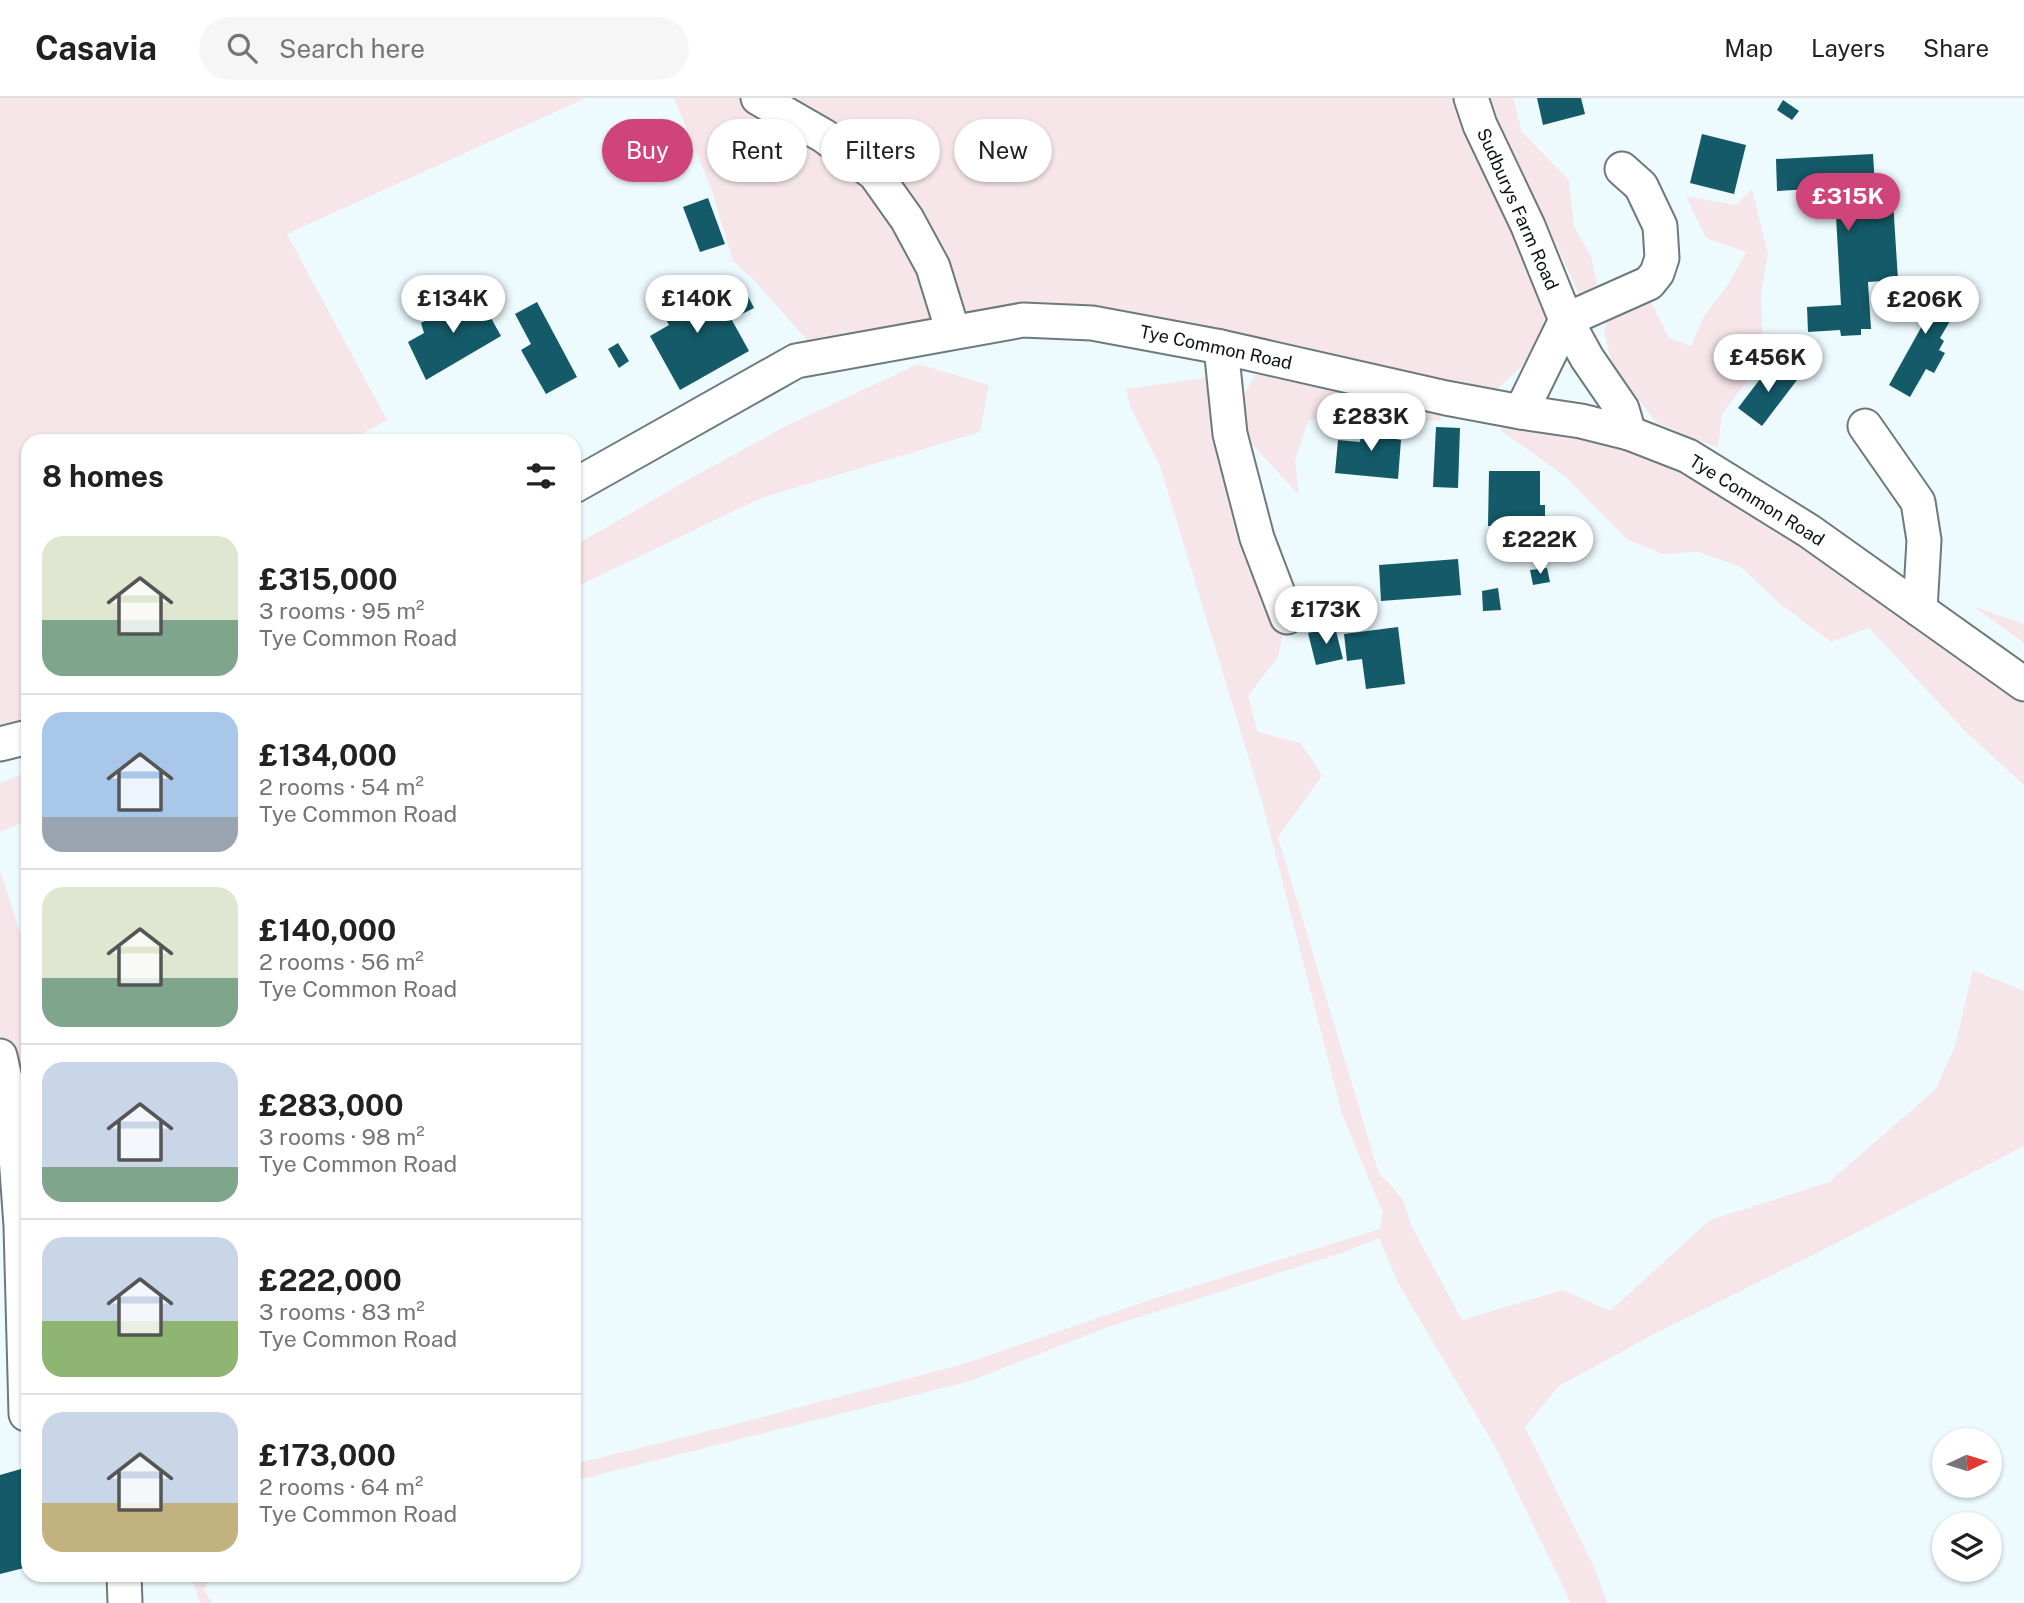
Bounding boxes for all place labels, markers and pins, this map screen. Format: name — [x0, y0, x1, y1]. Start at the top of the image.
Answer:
pin: £315K — [1799, 174, 1897, 233]
pin: £134K — [404, 275, 502, 335]
pin: £140K — [648, 275, 746, 335]
pin: £206K — [1876, 276, 1974, 336]
pin: £456K — [1719, 334, 1817, 394]
pin: £283K — [1322, 394, 1420, 453]
pin: £222K — [1491, 517, 1589, 576]
pin: £173K — [1277, 587, 1375, 646]

